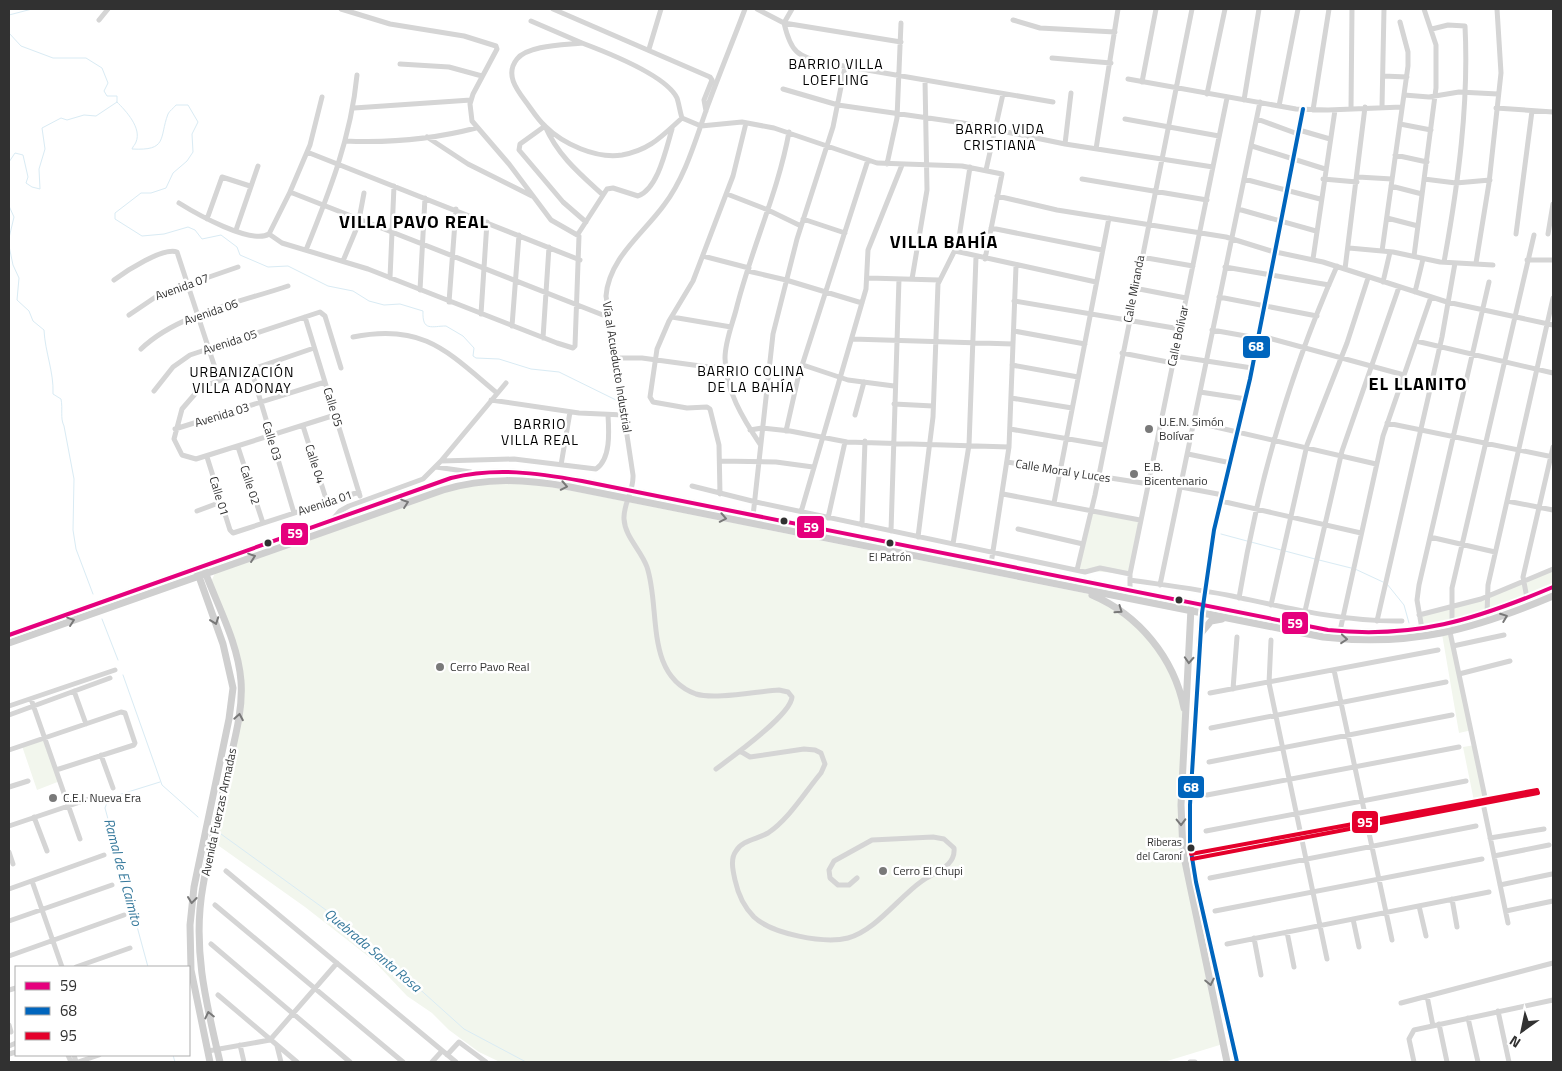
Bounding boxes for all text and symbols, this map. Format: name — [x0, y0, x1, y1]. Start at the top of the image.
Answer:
district label: BARRIO VILLA LOEFLING — [788, 53, 884, 90]
district label: BARRIO VIDA CRISTIANA — [955, 118, 1045, 155]
district label: VILLA PAVO REAL — [339, 208, 489, 235]
district label: VILLA BAHÍA — [890, 228, 998, 255]
street label: Calle Miranda — [1118, 253, 1149, 324]
street label: Avenida 07 — [152, 268, 211, 305]
street label: Avenida 06 — [181, 293, 241, 330]
street label: Vía al Acueducto Industrial — [598, 300, 637, 434]
street label: Calle Bolívar — [1162, 304, 1193, 368]
street label: Avenida 05 — [200, 324, 260, 359]
line badge: 68 — [1242, 335, 1271, 359]
text: 68 — [1248, 335, 1264, 356]
district label: BARRIO COLINA DE LA BAHÍA — [697, 360, 805, 397]
district label: URBANIZACIÓN VILLA ADONAY — [190, 361, 294, 398]
district label: EL LLANITO — [1369, 370, 1467, 397]
street label: Calle 05 — [319, 385, 349, 429]
street label: Avenida 03 — [192, 397, 251, 432]
place label: U.E.N. Simón Bolívar — [1159, 412, 1224, 445]
district label: BARRIO VILLA REAL — [501, 413, 579, 450]
street label: Calle 03 — [258, 419, 287, 463]
marker: U.E.N. Simón Bolívar — [1143, 423, 1155, 435]
street label: Calle 04 — [300, 442, 331, 486]
street label: Calle Moral y Luces — [1014, 454, 1112, 487]
place label: E.B. Bicentenario — [1144, 457, 1208, 490]
street label: Calle 02 — [235, 463, 266, 507]
marker: E.B. Bicentenario — [1128, 468, 1140, 480]
street label: Calle 01 — [205, 474, 234, 518]
one-way arrow — [559, 480, 568, 490]
street label: Avenida 01 — [295, 485, 354, 520]
one-way arrow — [400, 499, 409, 509]
one-way arrow — [718, 512, 727, 523]
line badge: 59 — [796, 515, 825, 539]
unlabelled marker — [779, 516, 789, 526]
text: 59 — [803, 516, 819, 537]
line badge: 59 — [280, 522, 309, 546]
text: 59 — [287, 522, 303, 543]
unlabelled marker — [263, 538, 273, 548]
marker: El Patrón — [885, 538, 895, 548]
place label: El Patrón — [869, 549, 911, 565]
one-way arrow — [247, 553, 255, 563]
unlabelled marker — [1174, 595, 1184, 605]
one-way arrow — [1113, 604, 1123, 613]
line badge: 59 — [1281, 611, 1309, 635]
text: 59 — [1287, 612, 1303, 633]
one-way arrow — [1499, 612, 1508, 623]
one-way arrow — [66, 617, 75, 627]
one-way arrow — [209, 617, 219, 625]
one-way arrow — [1341, 633, 1349, 644]
one-way arrow — [1183, 656, 1194, 664]
place label: Cerro Pavo Real — [450, 657, 529, 676]
marker: Cerro Pavo Real — [434, 661, 446, 673]
one-way arrow — [233, 713, 243, 722]
street label: Avenida Fuerzas Armadas — [196, 746, 241, 878]
line badge: 68 — [1177, 775, 1205, 799]
text: 68 — [1183, 776, 1199, 797]
place label: C.E.I. Nueva Era — [63, 788, 141, 807]
marker: C.E.I. Nueva Era — [47, 792, 59, 804]
line badge: 95 — [1351, 810, 1379, 834]
text: 95 — [1357, 811, 1373, 832]
water label: Ramal de El Caimito — [99, 816, 148, 929]
one-way arrow — [1176, 819, 1186, 827]
place label: Riberas del Caroní — [1136, 834, 1184, 864]
marker: Riberas del Caroní — [1186, 843, 1196, 853]
place label: Cerro El Chupi — [893, 861, 963, 880]
marker: Cerro El Chupi — [877, 865, 889, 877]
one-way arrow — [187, 896, 198, 904]
water label: Quebrada Santa Rosa — [320, 903, 427, 997]
legend — [15, 966, 190, 1056]
text: 59 — [60, 974, 77, 997]
one-way arrow — [1204, 978, 1215, 986]
text: 68 — [60, 999, 77, 1022]
north arrow — [1497, 1006, 1547, 1056]
one-way arrow — [204, 1010, 215, 1019]
text: 95 — [60, 1024, 77, 1047]
text: N — [1505, 1031, 1524, 1054]

